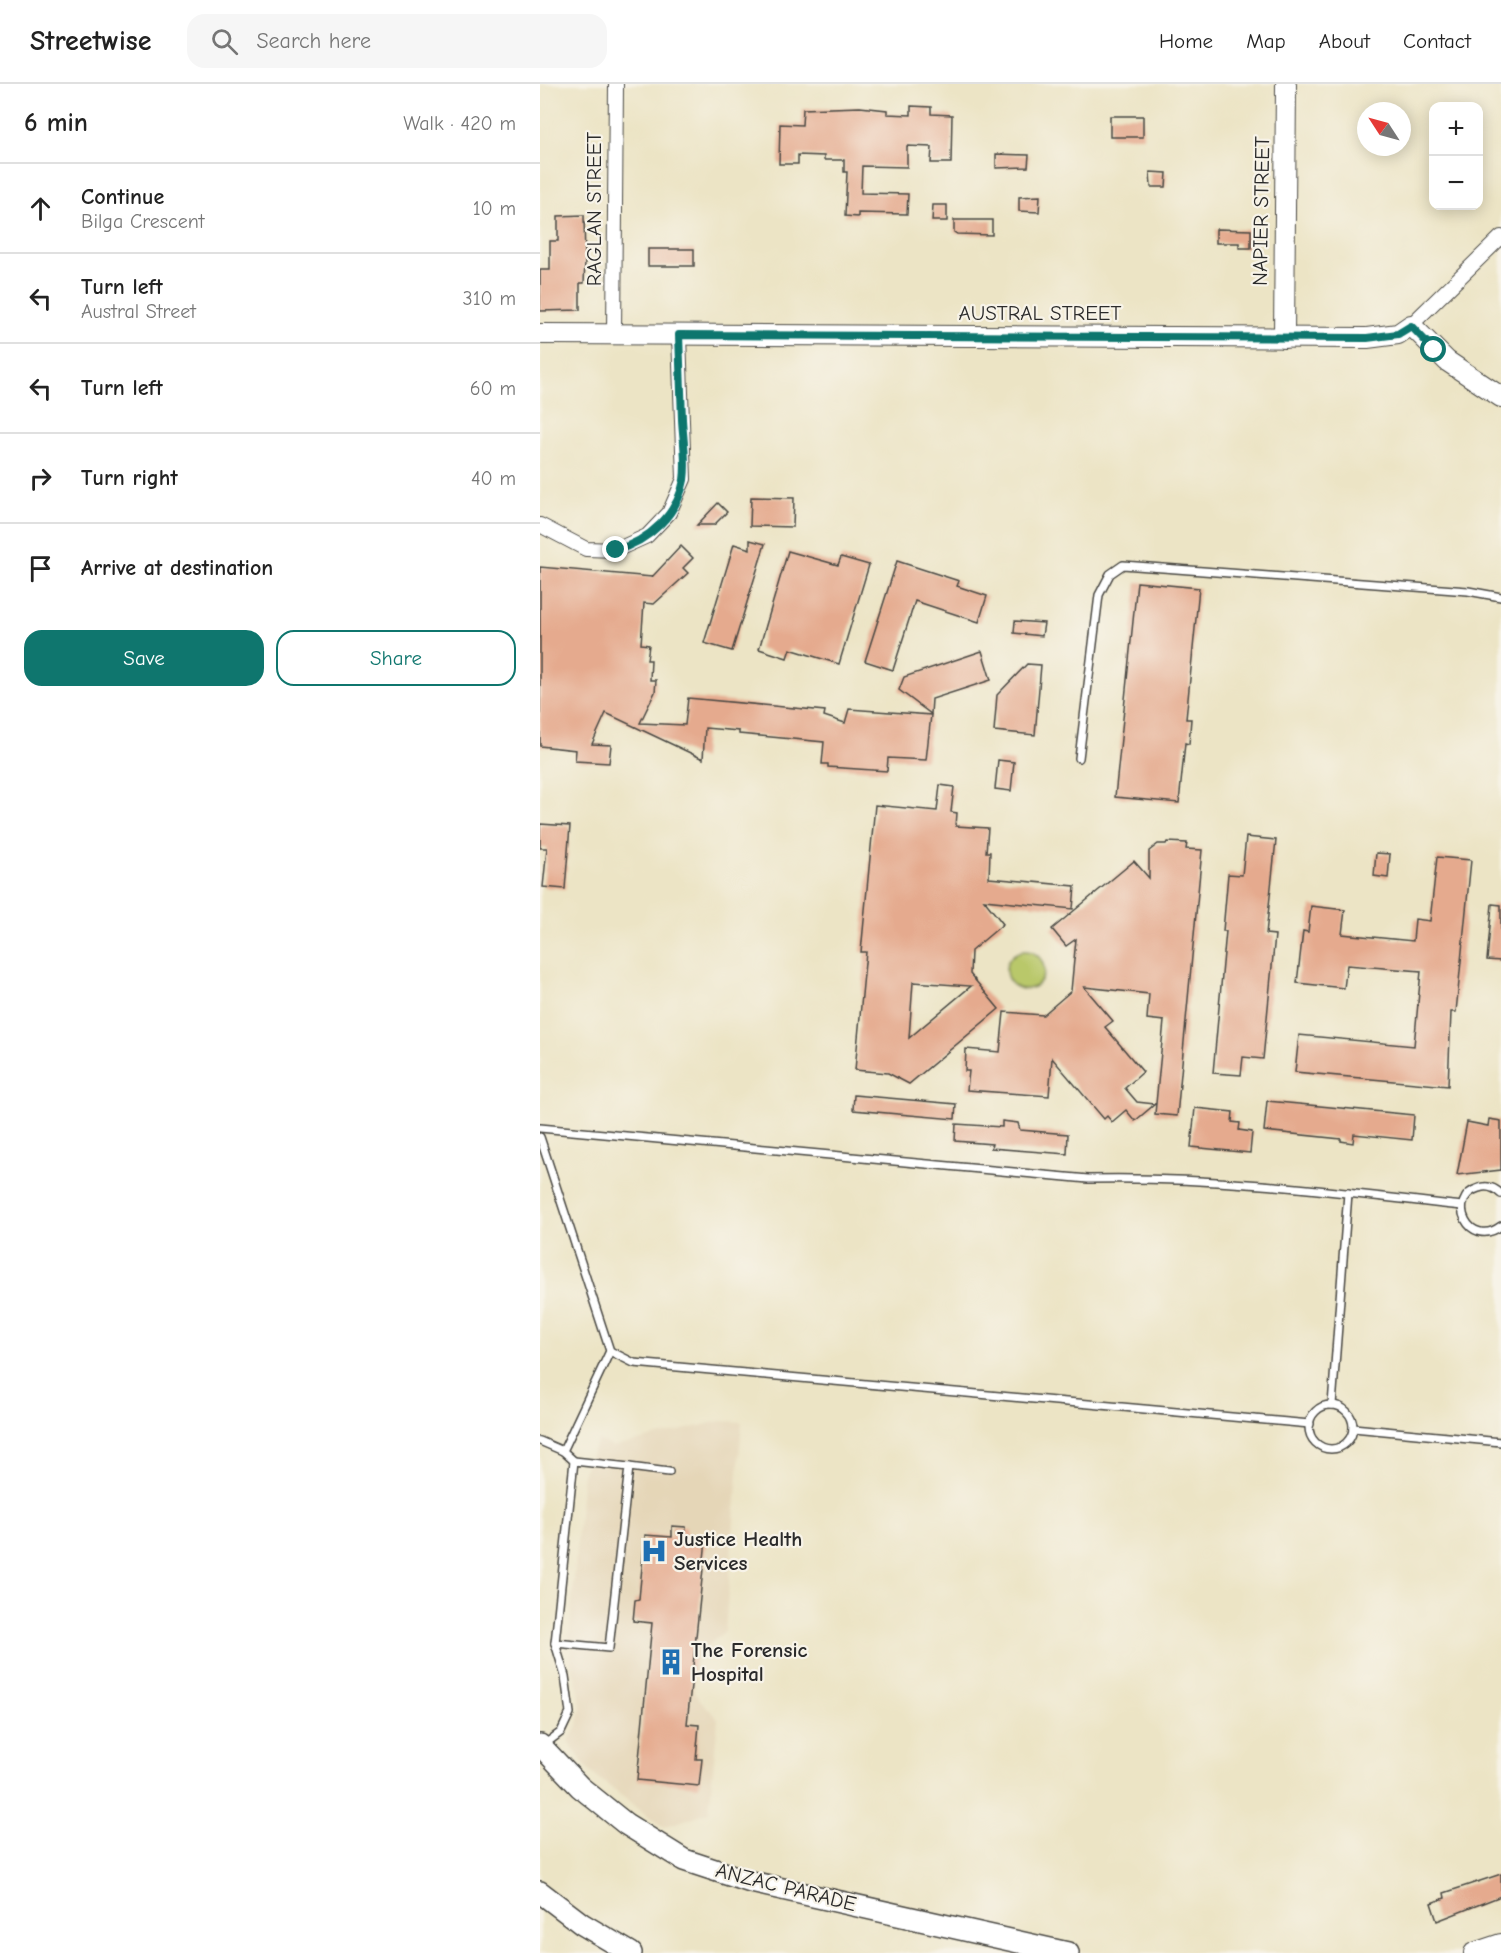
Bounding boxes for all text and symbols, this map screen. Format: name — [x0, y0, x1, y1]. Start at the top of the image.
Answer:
search box — [187, 14, 607, 68]
text: Streetwise — [30, 25, 151, 57]
icon: search — [208, 25, 241, 58]
text: Search here — [256, 28, 371, 54]
text: Home — [1159, 29, 1213, 53]
text: Map — [1246, 29, 1286, 53]
text: About — [1319, 29, 1370, 53]
text: Contact — [1403, 29, 1471, 53]
north arrow — [1357, 102, 1411, 156]
map controls — [1429, 102, 1483, 210]
button: + — [1429, 102, 1483, 156]
text: 6 min — [24, 108, 88, 138]
text: Walk · 420 m — [403, 112, 516, 135]
street label: RAGLAN STREET — [582, 132, 606, 286]
street label: NAPIER STREET — [1248, 136, 1274, 286]
button: − — [1429, 156, 1483, 210]
text: Continue — [81, 184, 164, 210]
icon: ahead — [24, 192, 57, 225]
text: 10 m — [473, 197, 516, 220]
text: Bilga Crescent — [81, 210, 204, 233]
text: Turn left — [81, 274, 163, 300]
icon: left — [24, 282, 57, 315]
text: 310 m — [463, 287, 516, 310]
text: Austral Street — [81, 300, 196, 323]
street label: AUSTRAL STREET — [959, 301, 1121, 325]
route start — [1420, 336, 1446, 362]
icon: left — [24, 372, 57, 405]
text: Turn left — [81, 375, 163, 401]
text: 60 m — [470, 377, 516, 400]
icon: right — [24, 462, 57, 495]
text: Turn right — [81, 465, 178, 491]
text: 40 m — [471, 467, 516, 490]
route end — [602, 536, 628, 562]
icon: arrive — [24, 552, 57, 585]
text: Arrive at destination — [81, 555, 273, 581]
button: Save — [24, 630, 264, 686]
button: Share — [276, 630, 516, 686]
place label: Justice Health Services — [674, 1527, 802, 1575]
hospital icon: Justice Health Services — [639, 1536, 669, 1566]
place label: The Forensic Hospital — [691, 1638, 808, 1686]
building icon: The Forensic Hospital — [656, 1647, 686, 1677]
street label: ANZAC PARADE — [713, 1858, 859, 1916]

